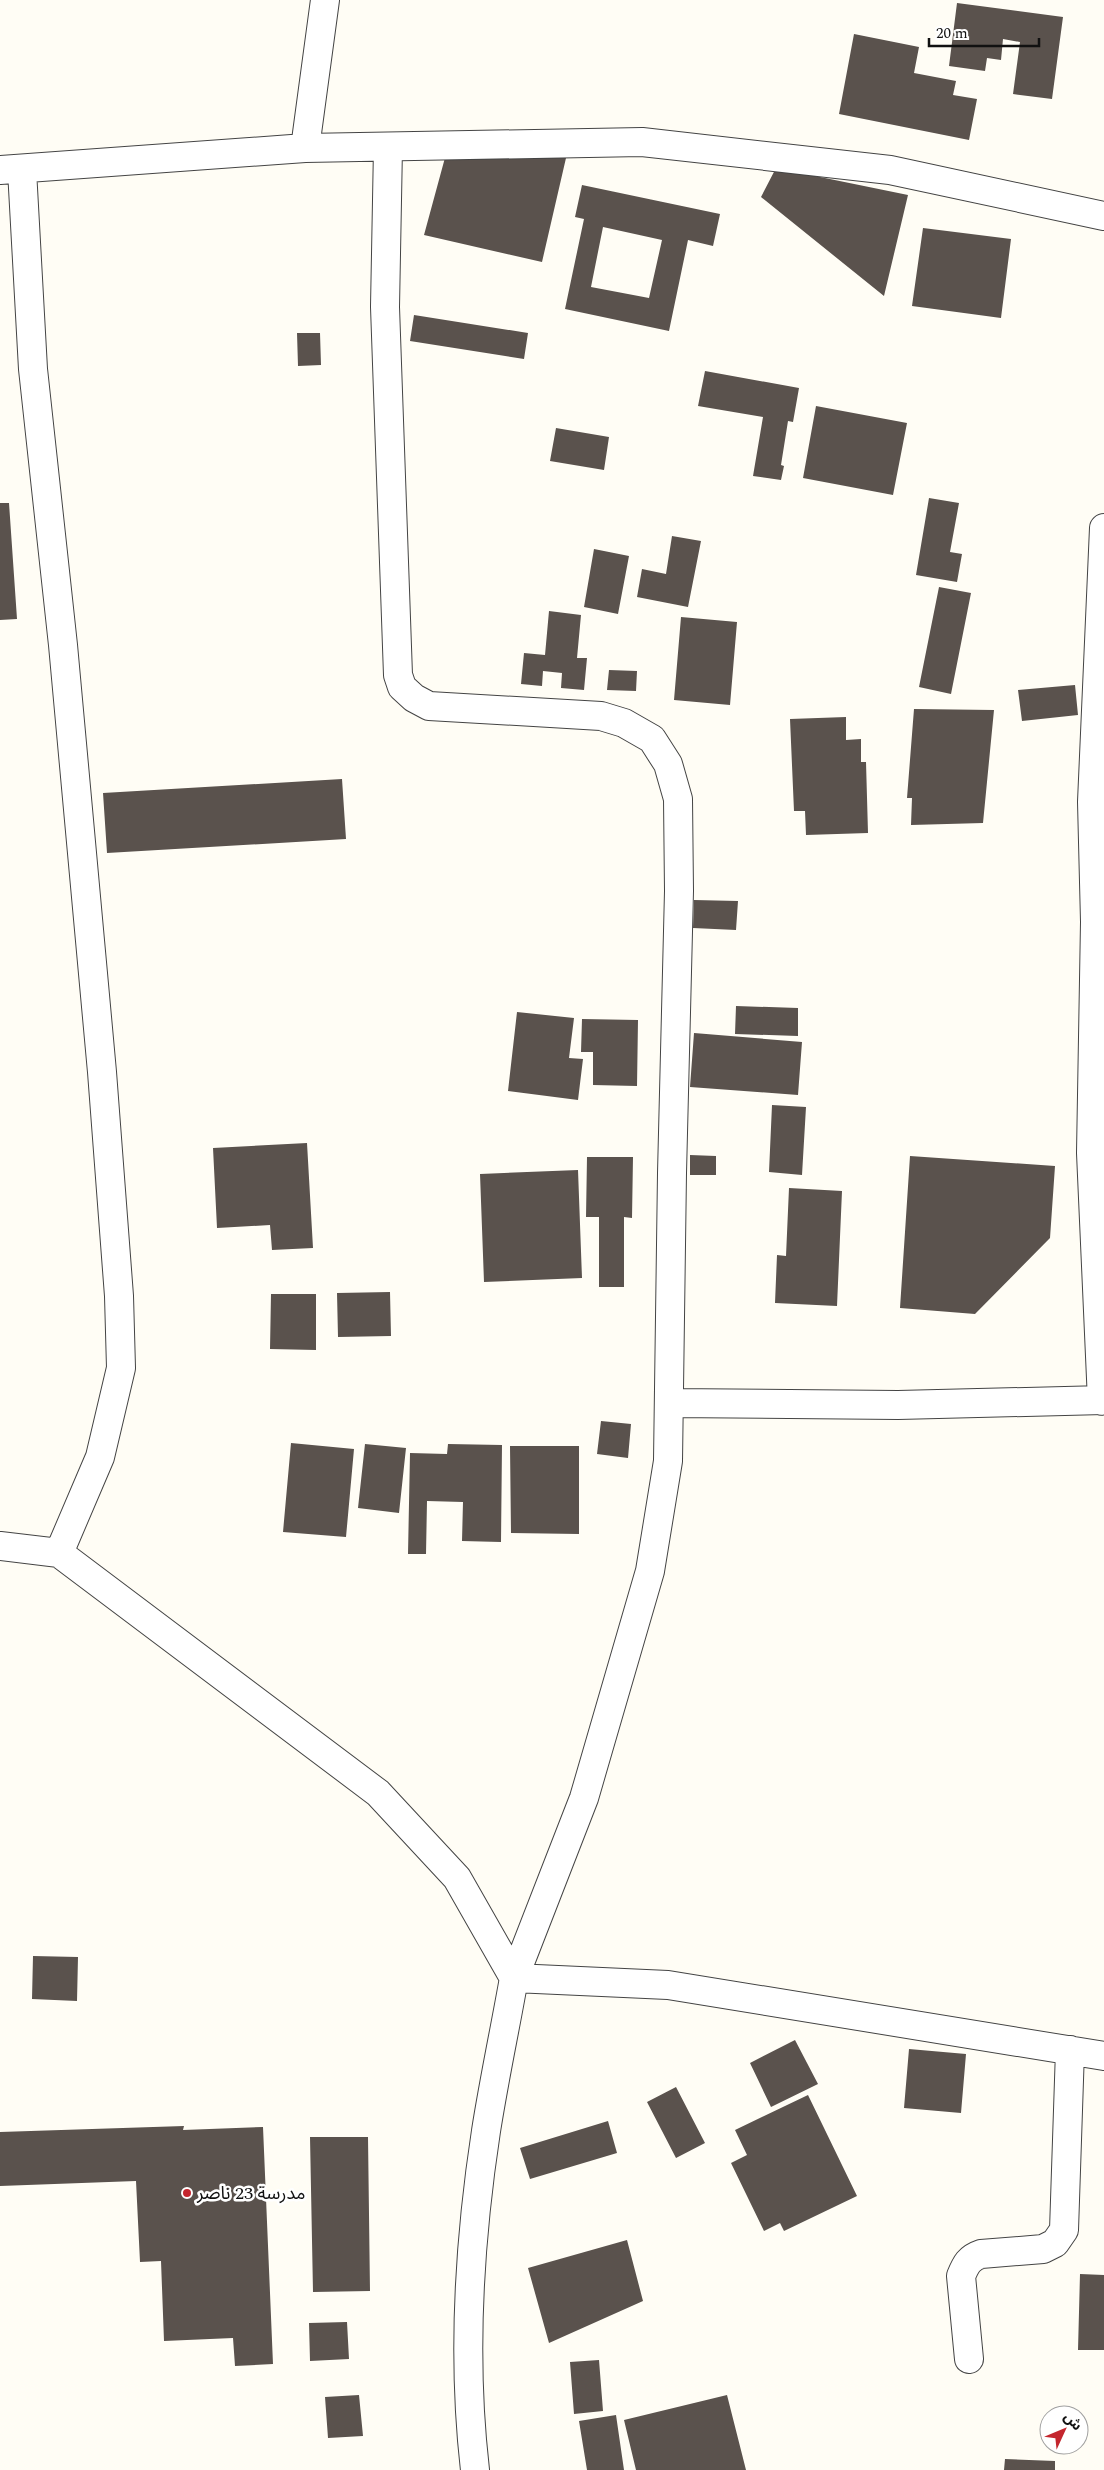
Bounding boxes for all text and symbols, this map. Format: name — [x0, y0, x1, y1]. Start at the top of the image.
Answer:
scale bar — [929, 15, 1039, 47]
text: 20 m — [936, 22, 968, 45]
place label: مدرسة 23 ناصر — [196, 2180, 305, 2207]
marker: مدرسة 23 ناصر — [181, 2187, 193, 2199]
north arrow — [1039, 2405, 1089, 2455]
text: ش — [1059, 2407, 1087, 2436]

